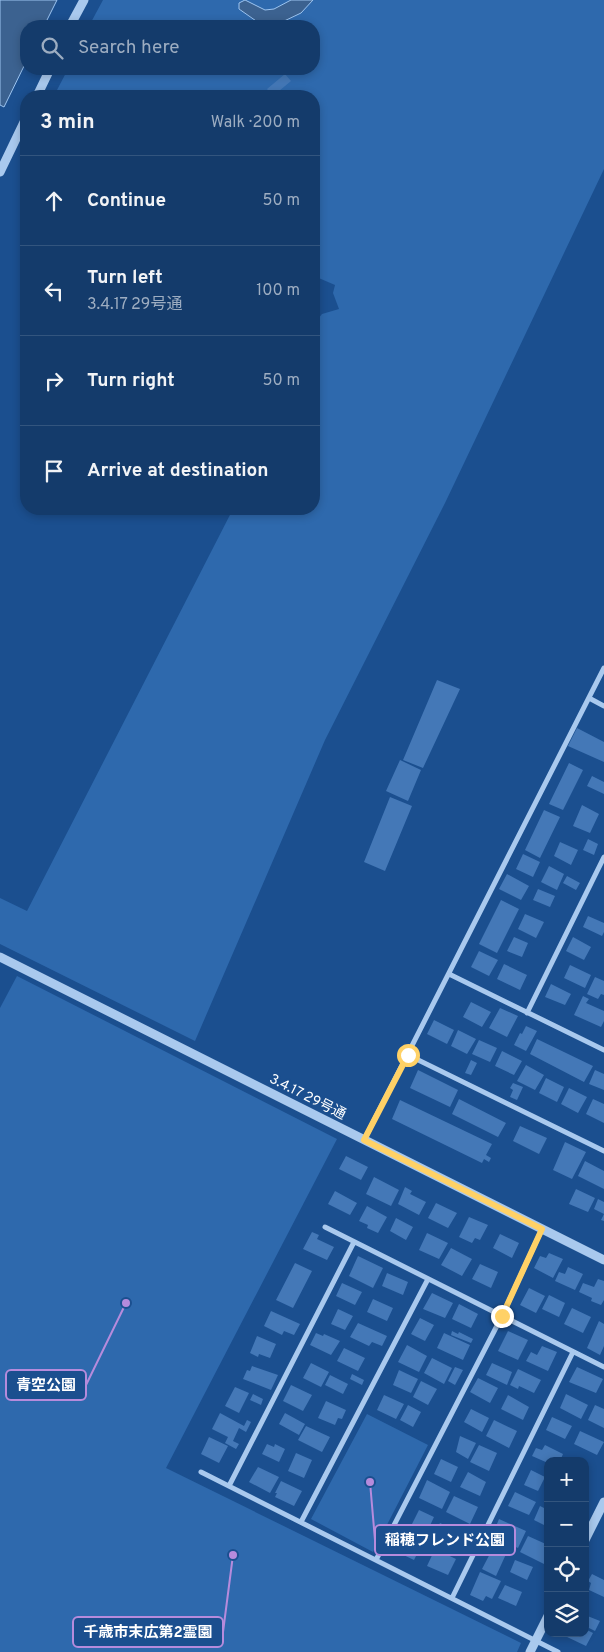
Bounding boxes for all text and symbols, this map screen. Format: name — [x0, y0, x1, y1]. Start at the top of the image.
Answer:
search box — [20, 20, 320, 75]
icon: search — [38, 34, 66, 62]
text: Search here — [78, 36, 180, 60]
text: 3 min — [40, 109, 95, 136]
text: Walk · 200 m — [211, 113, 300, 133]
icon: ahead — [40, 187, 68, 215]
text: Continue — [87, 189, 166, 213]
text: 50 m — [263, 191, 300, 211]
text: Turn left — [87, 266, 163, 290]
icon: left — [40, 277, 68, 305]
text: 100 m — [256, 281, 300, 301]
text: 3.4.17 29号通 — [87, 295, 182, 315]
icon: right — [40, 367, 68, 395]
text: Turn right — [87, 369, 175, 393]
text: 50 m — [263, 371, 300, 391]
icon: arrive — [40, 457, 68, 485]
text: Arrive at destination — [87, 459, 268, 483]
route start — [397, 1044, 420, 1067]
street label: 3.4.17 29号通 — [266, 1071, 348, 1124]
route end — [491, 1305, 514, 1328]
callout: 青空公園 — [6, 1370, 86, 1400]
text: 青空公園 — [16, 1377, 76, 1396]
map controls — [544, 1457, 589, 1637]
button: + — [544, 1457, 589, 1502]
button: − — [544, 1502, 589, 1547]
callout: 稲穂フレンド公園 — [375, 1525, 515, 1555]
text: 稲穂フレンド公園 — [385, 1532, 505, 1551]
button: locate — [544, 1547, 589, 1592]
button: layers — [544, 1592, 589, 1637]
callout: 千歳市末広第2霊園 — [73, 1617, 223, 1647]
text: 千歳市末広第2霊園 — [83, 1624, 213, 1643]

